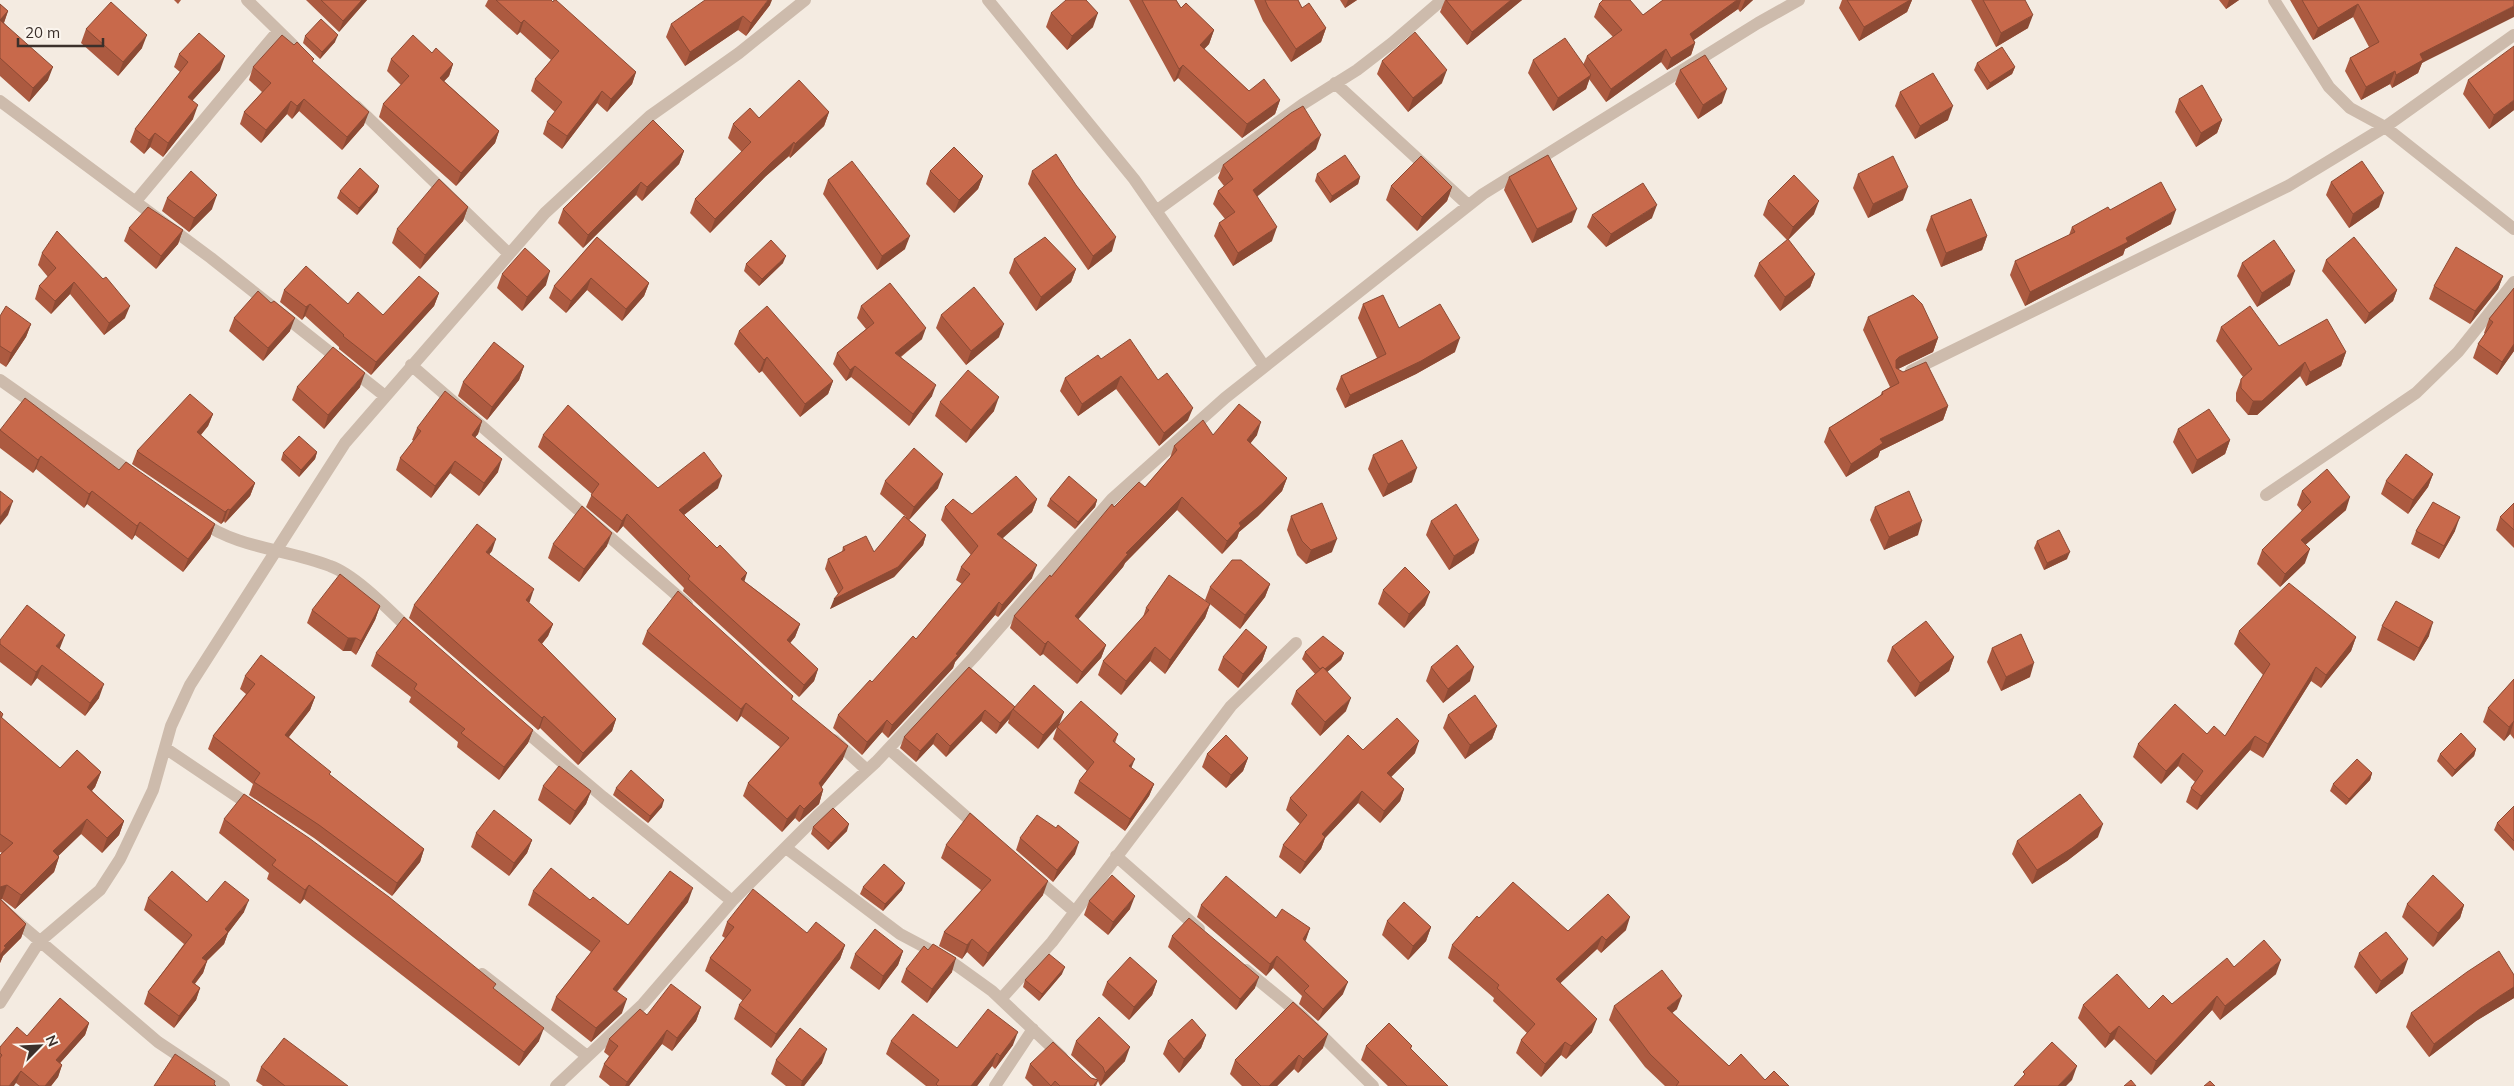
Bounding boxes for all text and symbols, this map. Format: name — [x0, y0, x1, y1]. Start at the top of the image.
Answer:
scale bar — [18, 15, 102, 47]
text: 20 m — [25, 23, 60, 42]
north arrow — [15, 1021, 65, 1071]
text: N — [42, 1032, 62, 1049]

